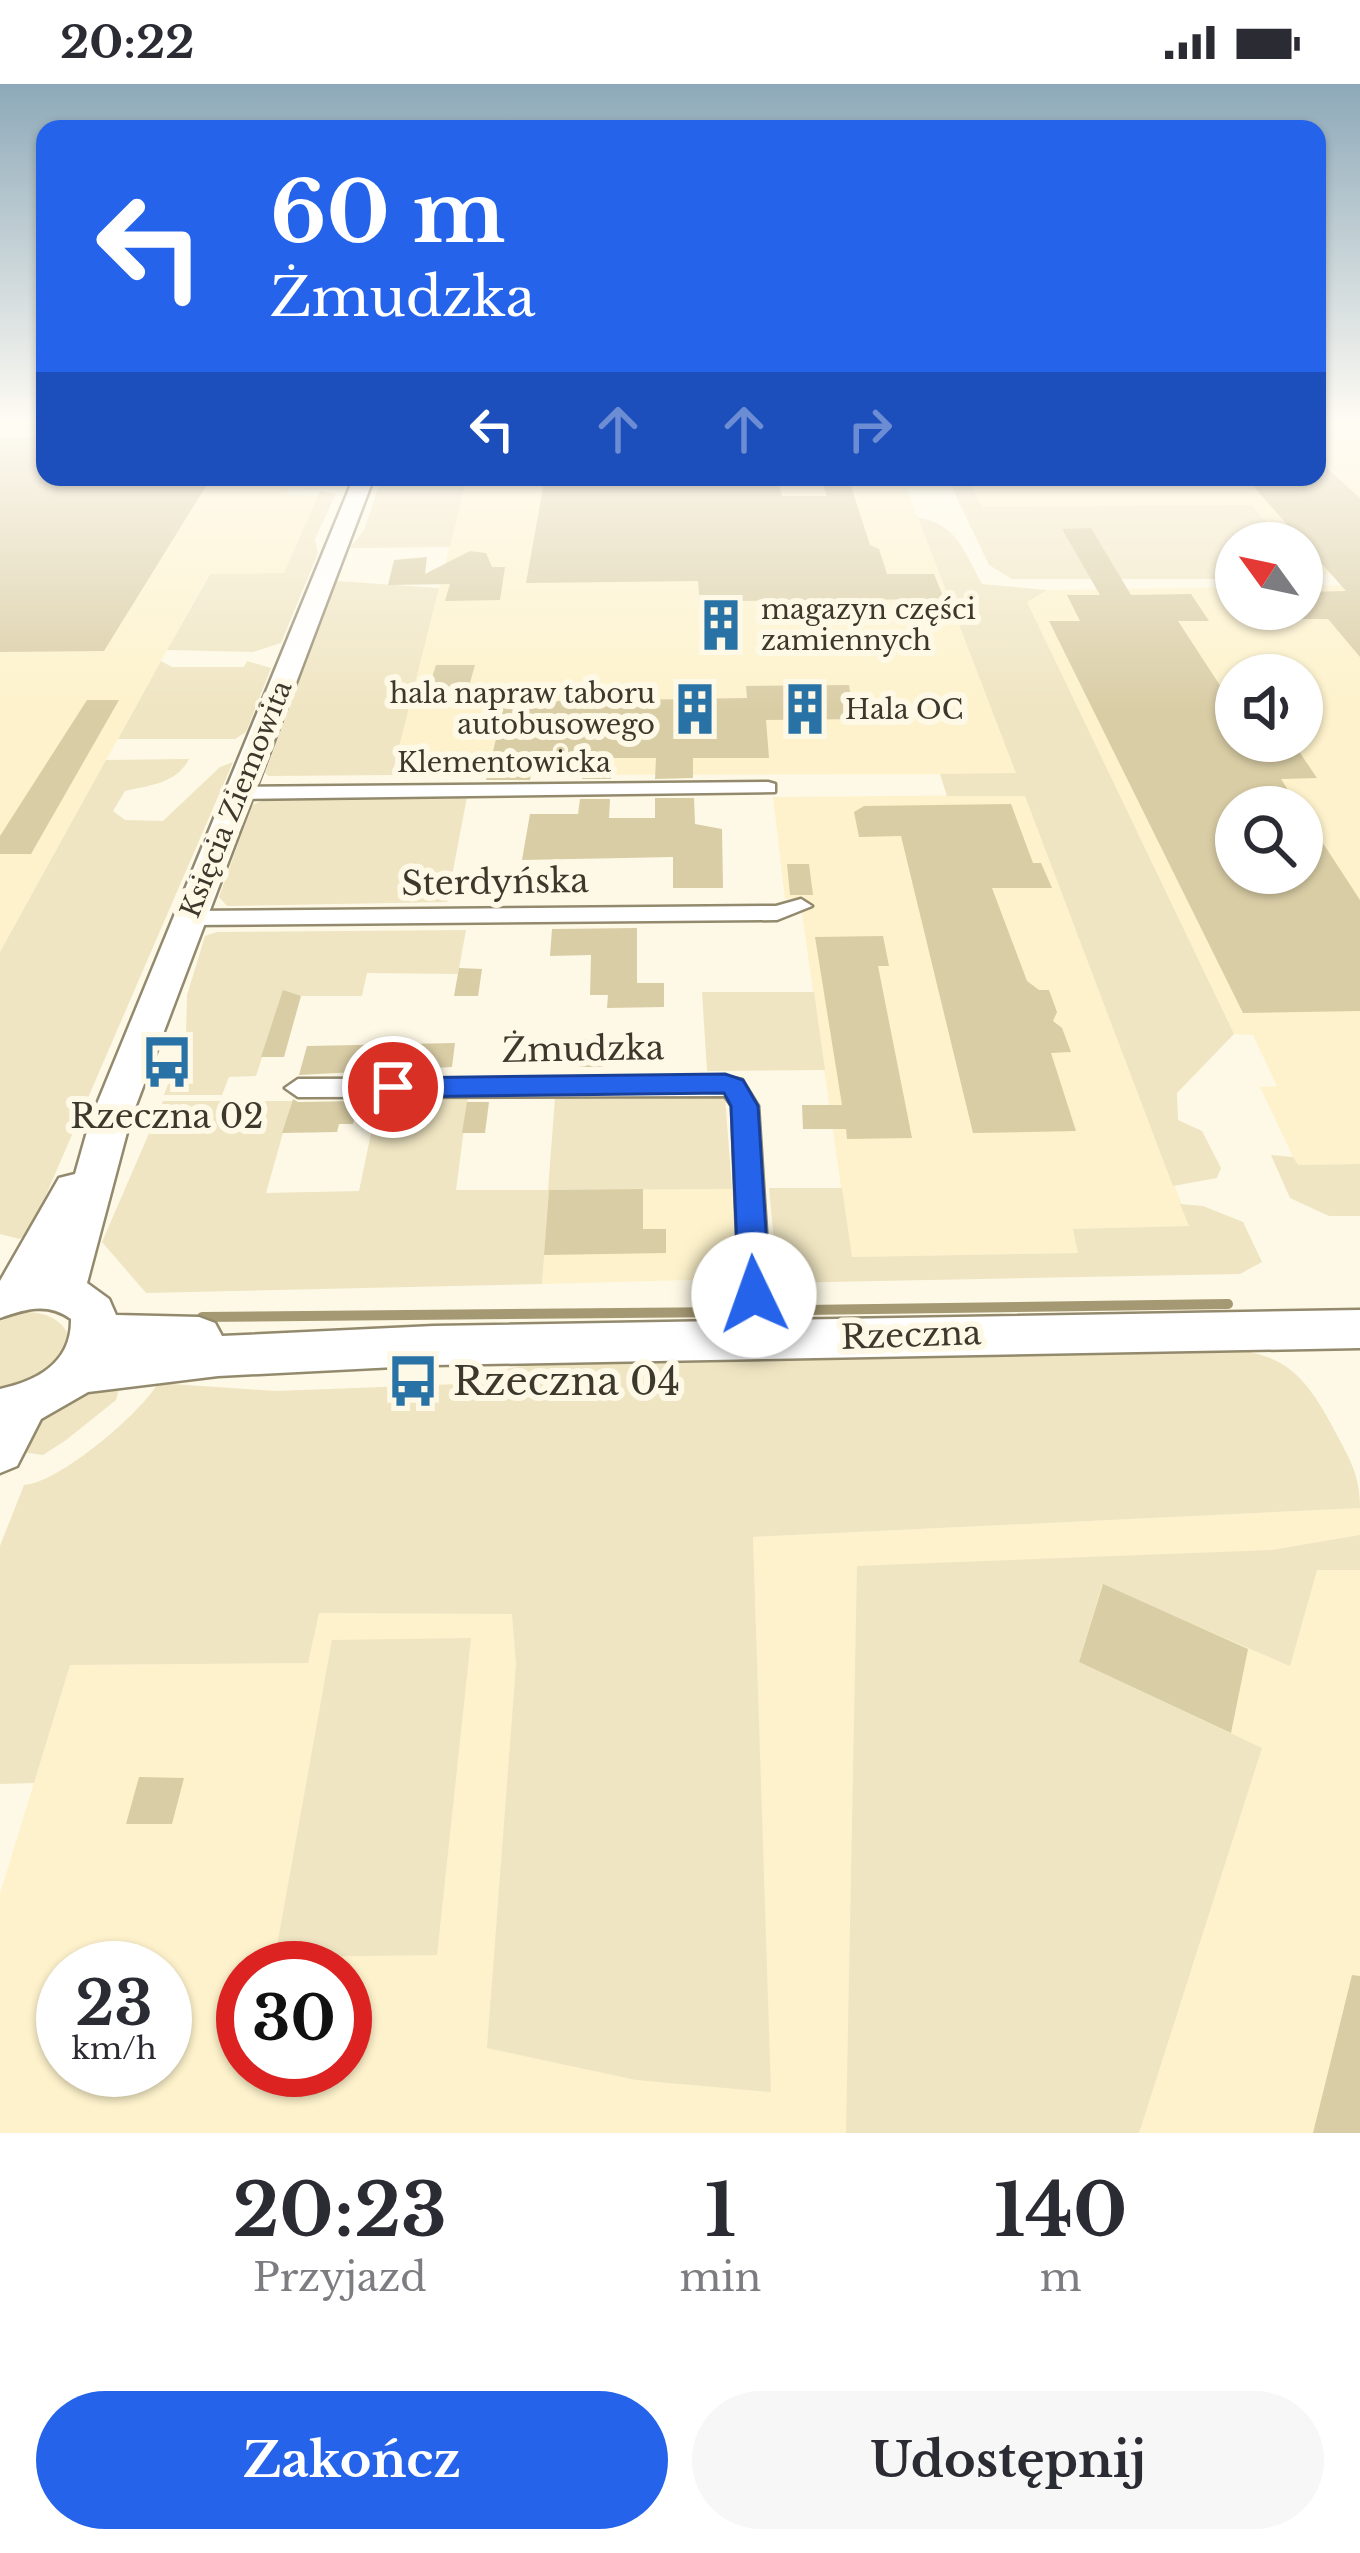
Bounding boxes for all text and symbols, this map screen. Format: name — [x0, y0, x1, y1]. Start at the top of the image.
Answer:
text: 20:22 — [60, 14, 195, 70]
text: 60 m — [270, 161, 505, 265]
icon: left — [72, 168, 228, 324]
text: Żmudzka — [270, 264, 535, 331]
icon: left — [459, 396, 525, 462]
icon: ahead — [585, 396, 651, 462]
icon: ahead — [711, 396, 777, 462]
icon: right — [837, 396, 903, 462]
north arrow — [1215, 522, 1323, 630]
map controls — [1215, 522, 1323, 894]
place label: magazyn części zamiennych — [761, 593, 976, 657]
building icon: magazyn części zamiennych — [692, 596, 750, 654]
button: sound — [1215, 654, 1323, 762]
street label: Księcia Ziemowita — [173, 676, 299, 922]
place label: hala napraw taboru autobusowego — [390, 677, 655, 741]
building icon: hala napraw taboru autobusowego — [666, 680, 724, 738]
building icon: Hala OC — [776, 680, 834, 738]
place label: Hala OC — [845, 693, 963, 726]
street label: Klementowicka — [397, 746, 611, 779]
button: search — [1215, 786, 1323, 894]
street label: Sterdyńska — [401, 860, 590, 904]
street label: Żmudzka — [502, 1027, 665, 1071]
bus stop icon: Rzeczna 02 — [138, 1033, 196, 1091]
pin — [342, 1036, 444, 1138]
icon: arrive — [360, 1054, 426, 1120]
place label: Rzeczna 02 — [70, 1096, 264, 1137]
position arrow — [691, 1232, 817, 1358]
street label: Rzeczna — [840, 1312, 983, 1358]
bus stop icon: Rzeczna 04 — [384, 1352, 442, 1410]
place label: Rzeczna 04 — [453, 1357, 680, 1406]
speed limit sign: 30 — [216, 1941, 372, 2097]
text: 23 — [75, 1967, 153, 2041]
text: km/h — [71, 2030, 157, 2067]
text: 20:23 — [232, 2166, 447, 2255]
text: 1 — [705, 2166, 736, 2255]
text: 140 — [994, 2166, 1127, 2255]
text: Przyjazd — [253, 2253, 426, 2302]
text: min — [679, 2253, 761, 2302]
text: m — [1040, 2253, 1082, 2302]
button: Zakończ — [36, 2391, 668, 2529]
button: Udostępnij — [692, 2391, 1324, 2529]

